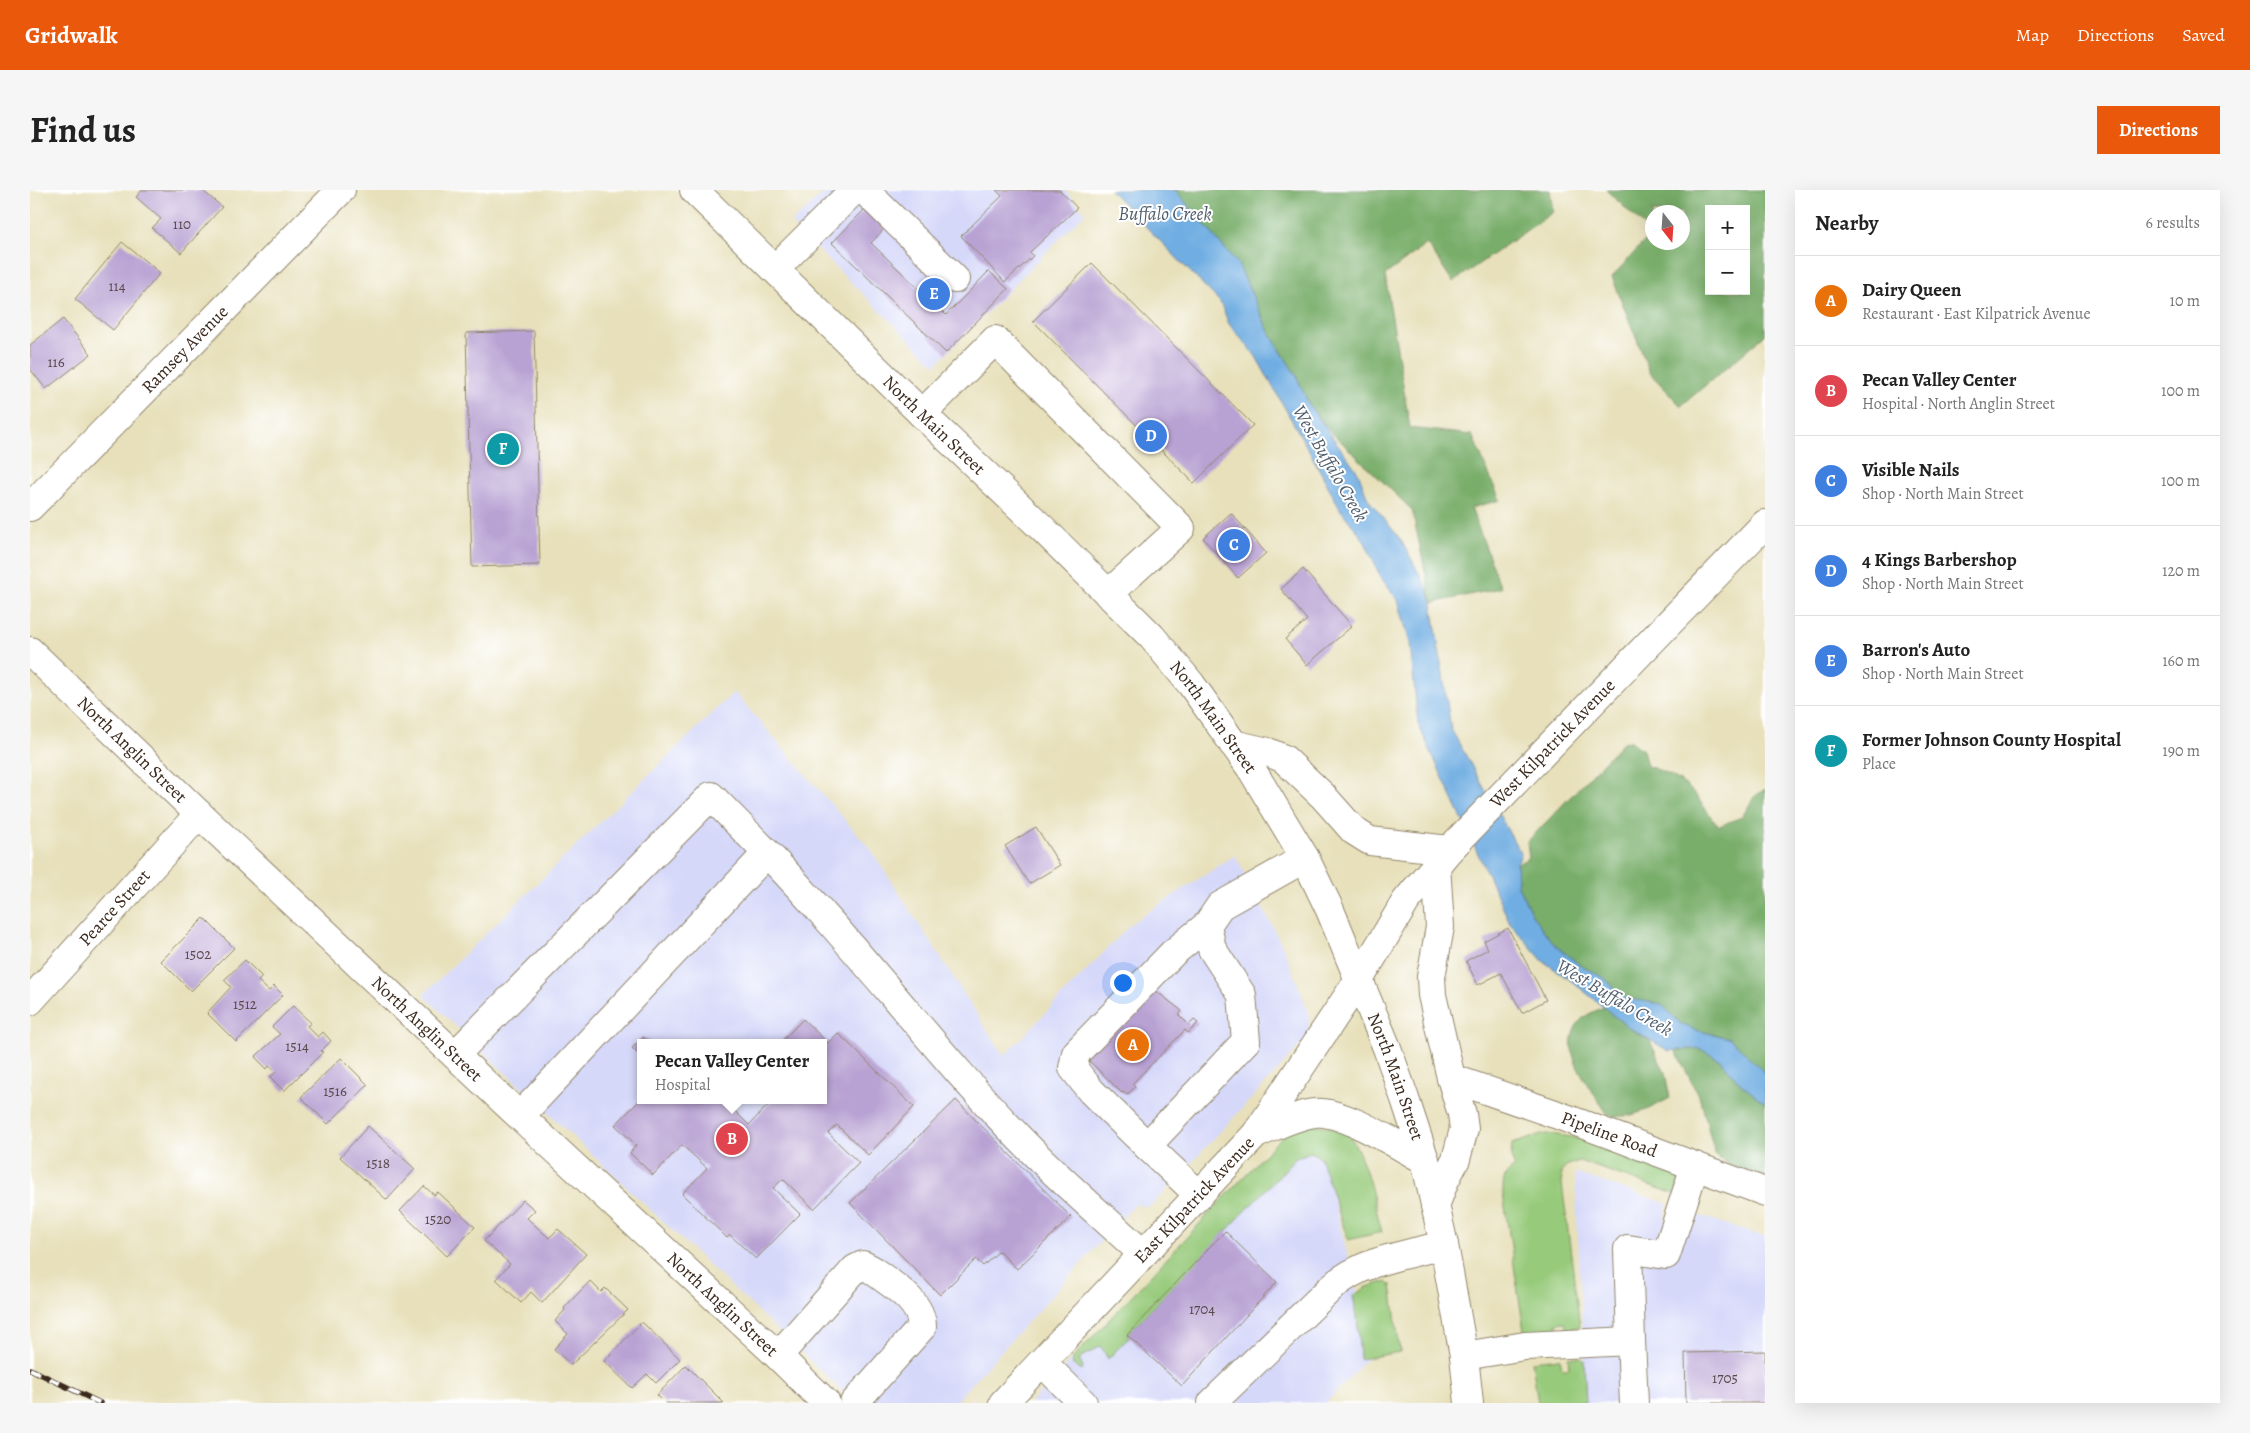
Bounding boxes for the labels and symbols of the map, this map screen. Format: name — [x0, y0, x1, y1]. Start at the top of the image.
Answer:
water label: Buffalo Creek — [1118, 201, 1212, 227]
north arrow — [1645, 205, 1690, 250]
house number: 110 — [173, 214, 191, 234]
pin: E — [918, 275, 950, 313]
house number: 114 — [108, 276, 126, 296]
street label: Ramsey Avenue — [136, 300, 233, 399]
house number: 116 — [47, 352, 65, 372]
street label: North Main Street — [877, 370, 991, 480]
water label: West Buffalo Creek — [1286, 400, 1374, 527]
pin: D — [1135, 417, 1167, 455]
pin: F — [487, 430, 519, 468]
pin: C — [1218, 526, 1250, 564]
street label: North Main Street — [1164, 656, 1263, 778]
street label: West Kilpatrick Avenue — [1484, 674, 1620, 814]
street label: North Anglin Street — [72, 691, 192, 808]
street label: Pearce Street — [74, 864, 155, 951]
house number: 1502 — [185, 944, 211, 964]
water label: West Buffalo Creek — [1552, 953, 1677, 1043]
your location — [1110, 970, 1136, 996]
street label: North Anglin Street — [366, 971, 488, 1087]
house number: 1512 — [233, 994, 257, 1014]
street label: North Main Street — [1362, 1009, 1430, 1143]
pin: A — [1117, 1026, 1149, 1064]
house number: 1514 — [285, 1036, 309, 1056]
house number: 1516 — [323, 1081, 347, 1101]
street label: Pipeline Road — [1558, 1105, 1661, 1163]
pin: B — [716, 1120, 748, 1158]
street label: East Kilpatrick Avenue — [1129, 1131, 1260, 1268]
house number: 1518 — [366, 1153, 390, 1173]
house number: 1520 — [425, 1209, 451, 1229]
street label: North Anglin Street — [662, 1246, 783, 1362]
house number: 1704 — [1189, 1299, 1215, 1319]
house number: 1705 — [1712, 1368, 1738, 1388]

